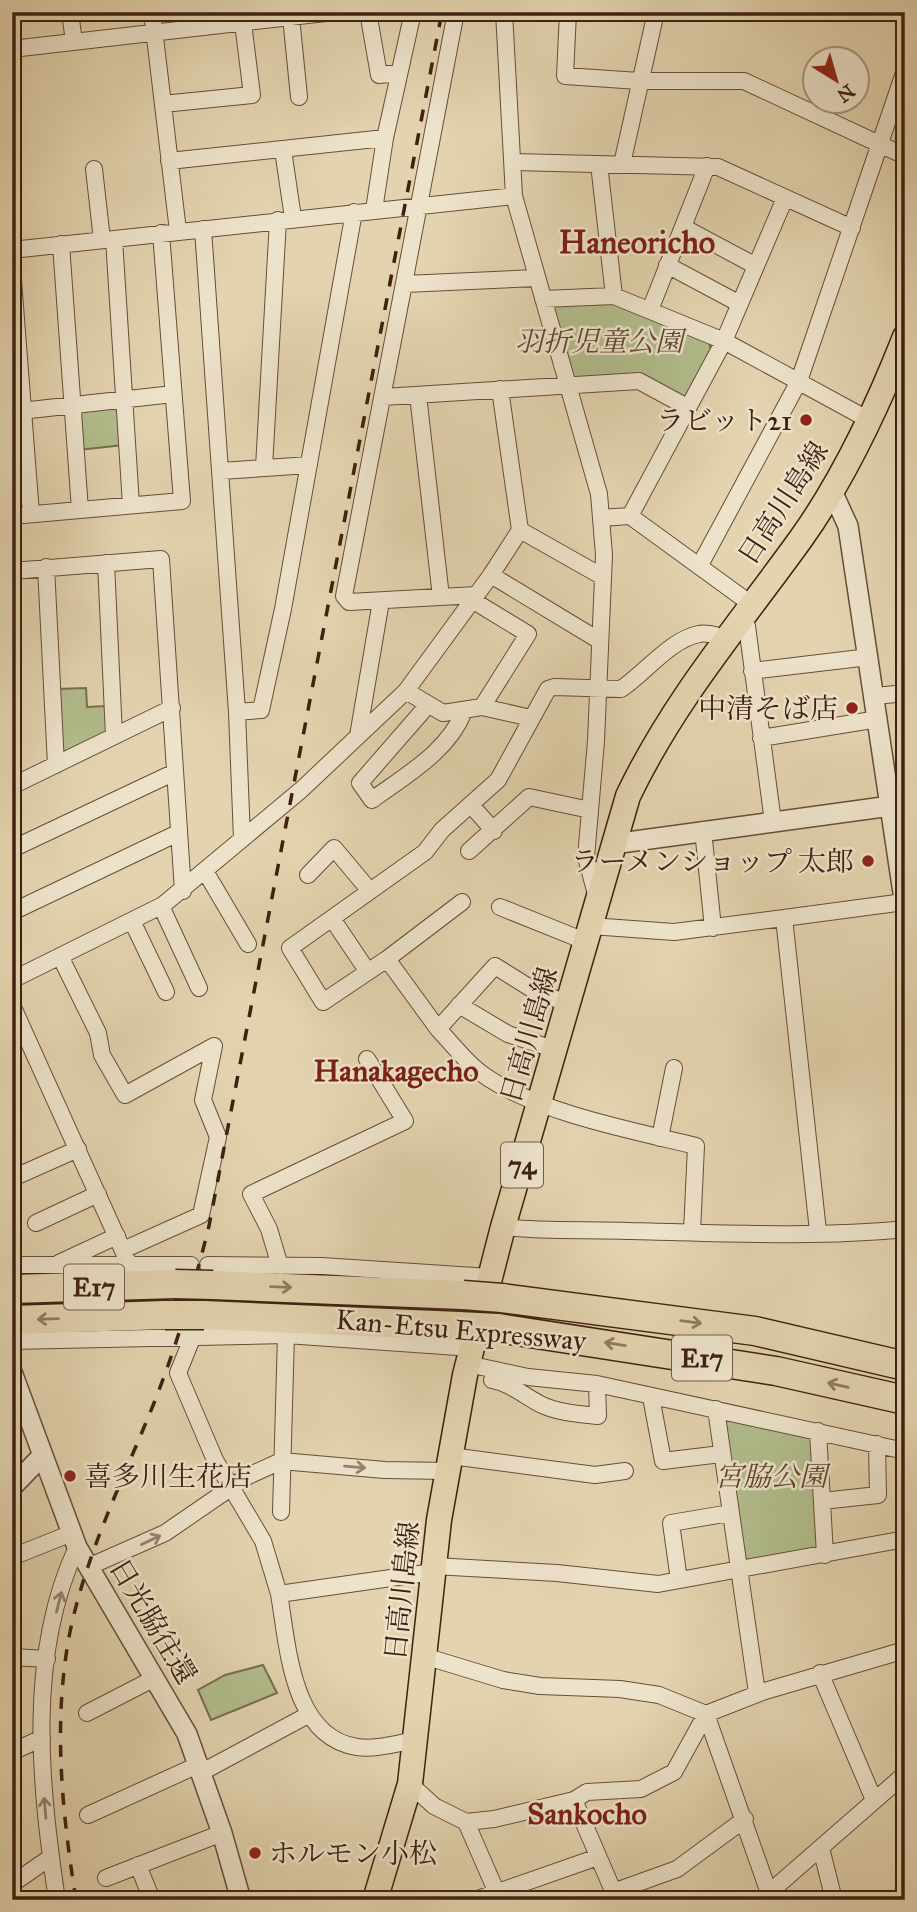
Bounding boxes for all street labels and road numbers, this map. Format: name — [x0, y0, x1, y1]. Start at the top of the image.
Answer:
street label: 日高川島線 — [730, 435, 836, 571]
street label: 日高川島線 — [493, 963, 565, 1107]
road number: 74 — [501, 1142, 543, 1188]
road number: E17 — [64, 1264, 124, 1310]
street label: Kan-Etsu Expressway — [334, 1302, 588, 1358]
road number: E17 — [672, 1336, 732, 1380]
street label: 日高川島線 — [377, 1520, 427, 1662]
street label: 日光脇往還 — [102, 1552, 204, 1690]

